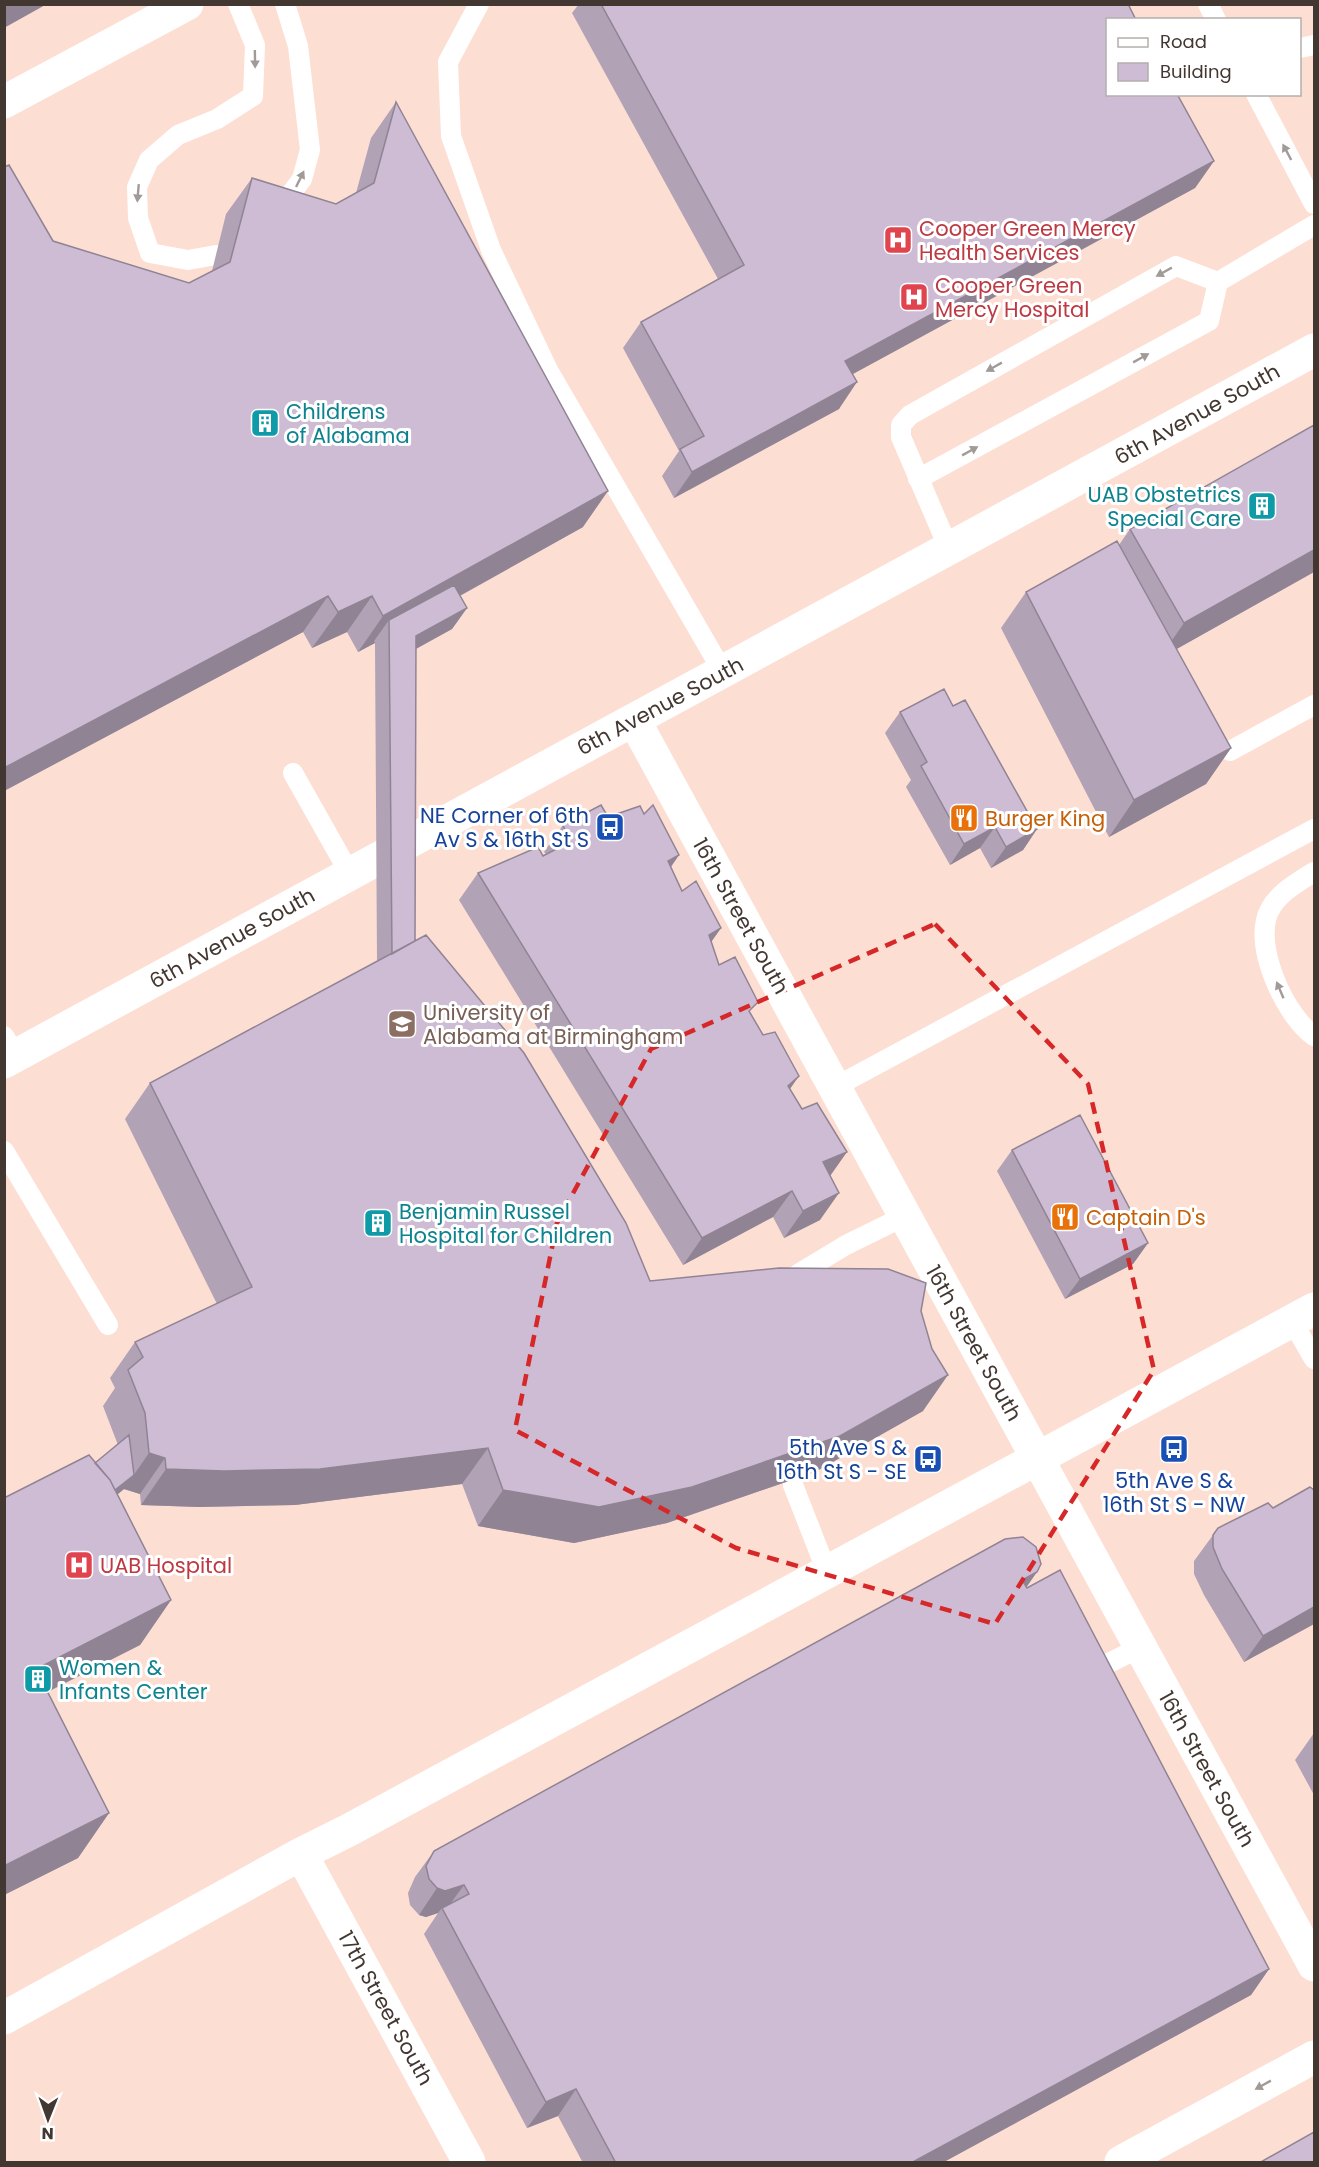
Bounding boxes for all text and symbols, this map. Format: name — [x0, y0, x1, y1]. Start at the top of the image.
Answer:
legend — [1106, 18, 1301, 96]
text: Road — [1160, 29, 1207, 54]
one-way arrow — [251, 50, 260, 69]
text: Building — [1160, 59, 1232, 84]
one-way arrow — [1282, 144, 1292, 161]
one-way arrow — [295, 170, 305, 188]
one-way arrow — [133, 184, 143, 203]
place label: Cooper Green Mercy Health Services — [919, 214, 1136, 267]
hospital icon: Cooper Green Mercy Health Services — [882, 224, 914, 256]
one-way arrow — [1155, 267, 1172, 277]
place label: Cooper Green Mercy Hospital — [935, 271, 1089, 324]
hospital icon: Cooper Green Mercy Hospital — [898, 281, 930, 313]
one-way arrow — [1133, 353, 1150, 363]
street label: 6th Avenue South — [1109, 357, 1285, 471]
one-way arrow — [986, 362, 1002, 373]
place label: Childrens of Alabama — [286, 397, 410, 450]
building icon: Childrens of Alabama — [249, 407, 281, 439]
one-way arrow — [961, 446, 978, 456]
place label: UAB Obstetrics Special Care — [1088, 480, 1241, 533]
building icon: UAB Obstetrics Special Care — [1246, 490, 1278, 522]
street label: 6th Avenue South — [572, 650, 748, 762]
place label: NE Corner of 6th Av S & 16th St S — [420, 801, 589, 854]
restaurant icon: Burger King — [948, 802, 980, 834]
place label: Burger King — [985, 804, 1105, 833]
bus stop icon: NE Corner of 6th Av S & 16th St S — [594, 811, 626, 843]
street label: 16th Street South — [686, 833, 796, 999]
street label: 6th Avenue South — [144, 881, 320, 995]
one-way arrow — [1275, 981, 1284, 999]
place label: University of Alabama at Birmingham — [423, 998, 683, 1051]
school or university icon: University of Alabama at Birmingham — [386, 1008, 418, 1040]
place label: Benjamin Russel Hospital for Children — [399, 1197, 612, 1250]
restaurant icon: Captain D's — [1049, 1201, 1081, 1233]
place label: Captain D's — [1086, 1203, 1206, 1232]
building icon: Benjamin Russel Hospital for Children — [362, 1207, 394, 1239]
street label: 16th Street South — [919, 1260, 1029, 1426]
place label: 5th Ave S & 16th St S - SE — [776, 1433, 907, 1486]
bus stop icon: 5th Ave S & 16th St S - NW — [1158, 1433, 1190, 1465]
bus stop icon: 5th Ave S & 16th St S - SE — [912, 1443, 944, 1475]
place label: 5th Ave S & 16th St S - NW — [1103, 1466, 1246, 1519]
hospital icon: UAB Hospital — [63, 1549, 95, 1581]
place label: UAB Hospital — [100, 1551, 232, 1580]
place label: Women & Infants Center — [59, 1653, 208, 1706]
building icon: Women & Infants Center — [22, 1663, 54, 1695]
street label: 16th Street South — [1152, 1686, 1262, 1852]
street label: 17th Street South — [332, 1926, 440, 2090]
one-way arrow — [1254, 2080, 1271, 2090]
north arrow — [18, 2089, 78, 2149]
text: N — [42, 2122, 54, 2145]

